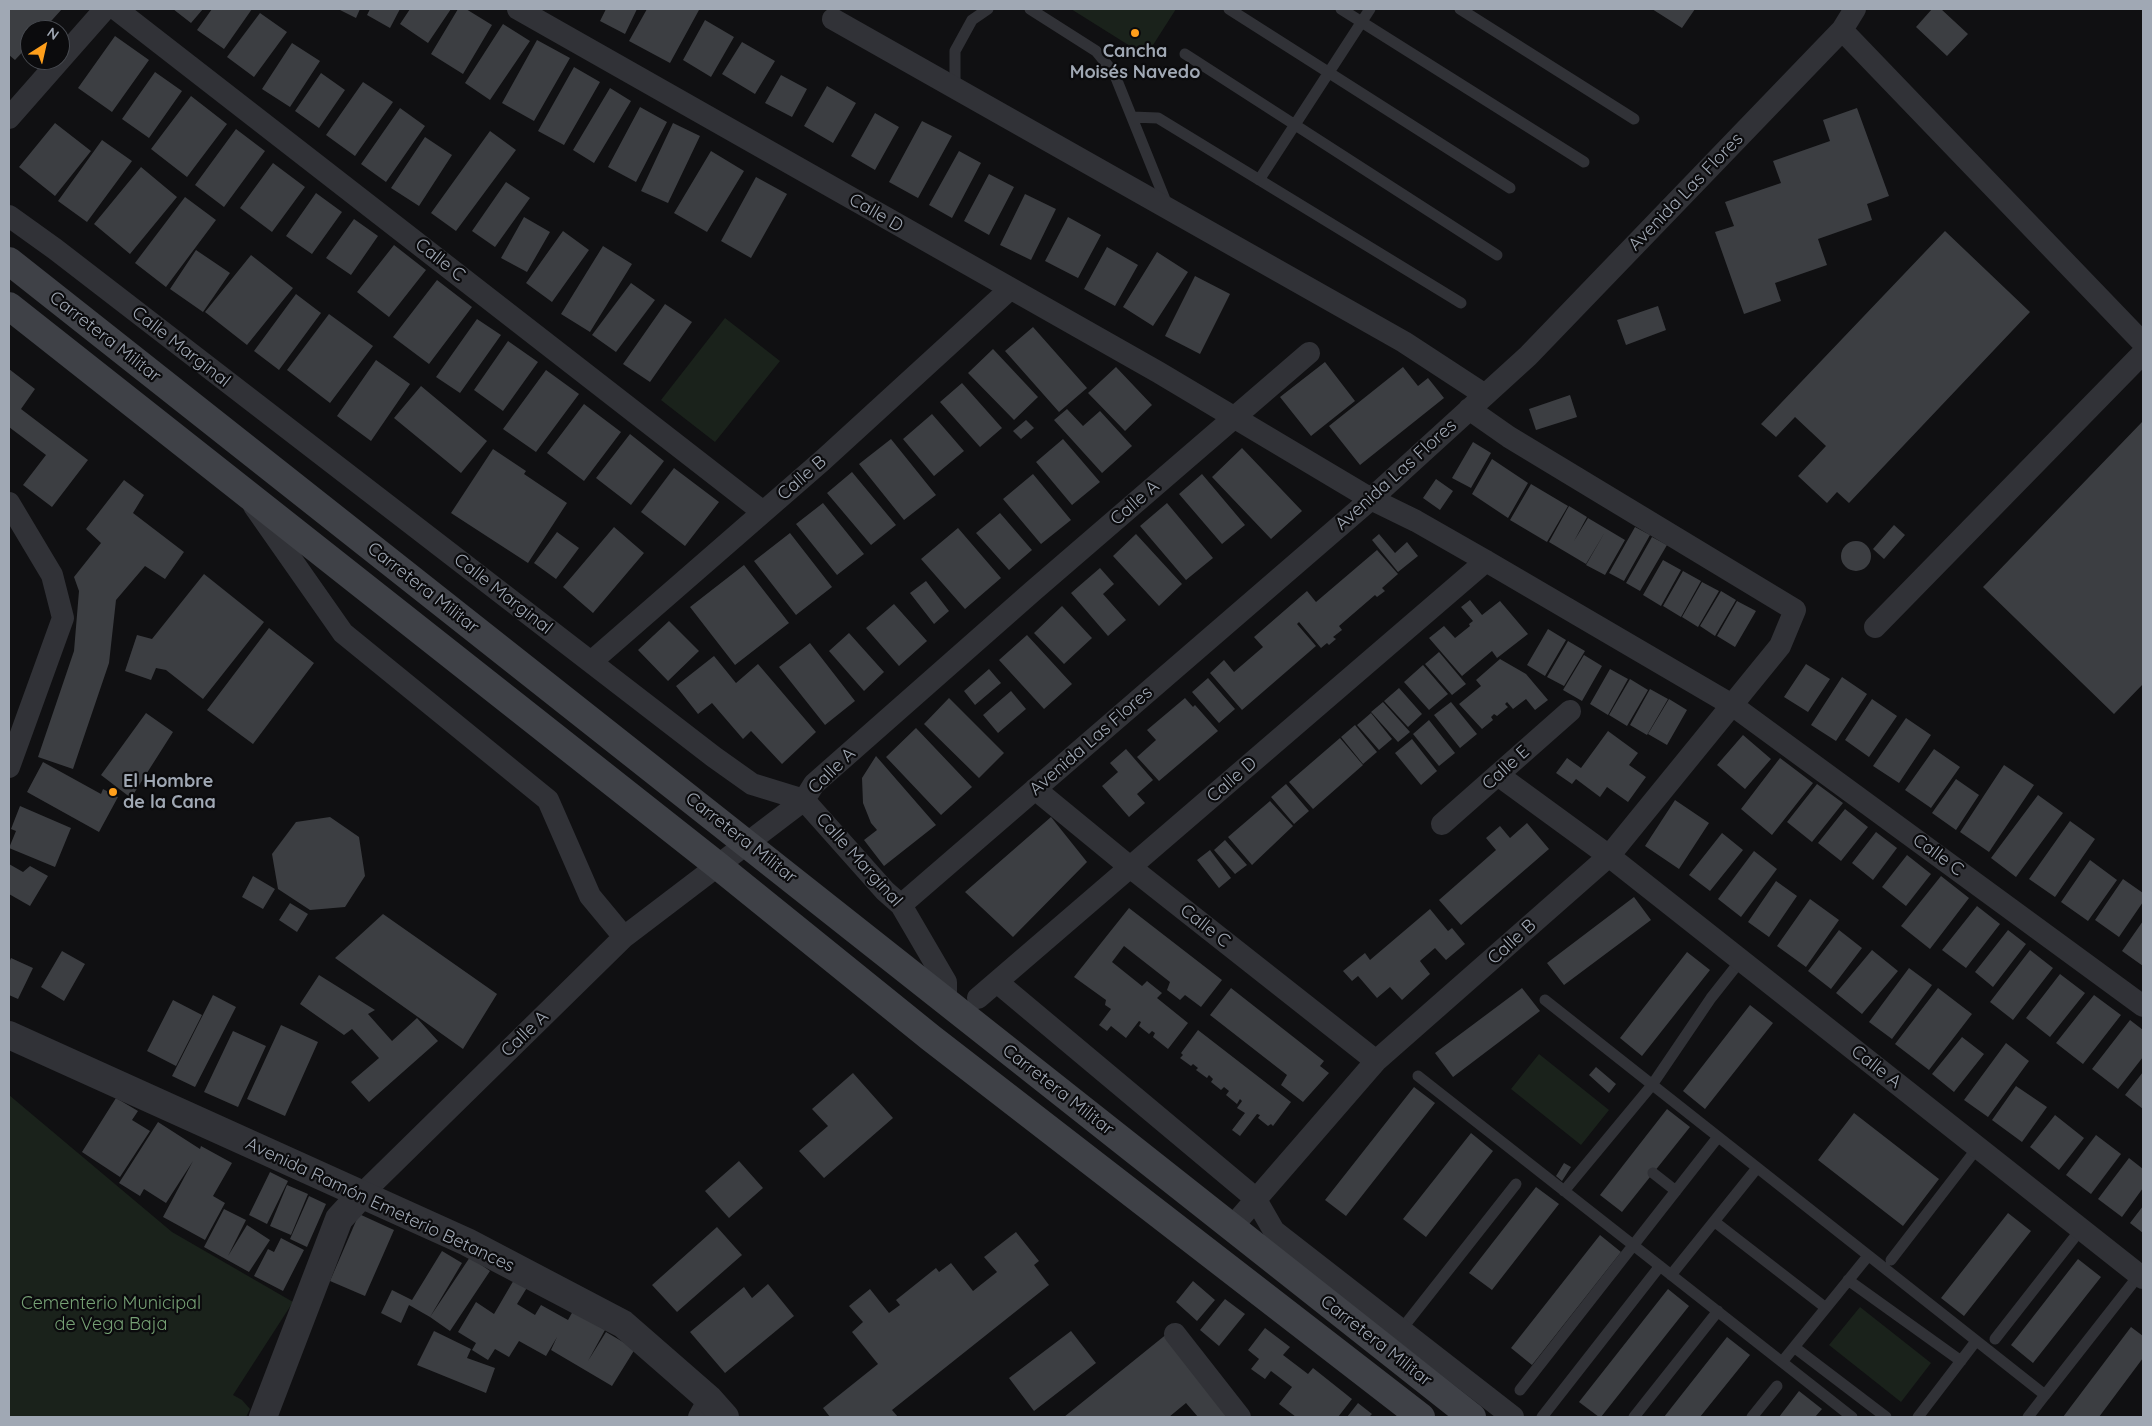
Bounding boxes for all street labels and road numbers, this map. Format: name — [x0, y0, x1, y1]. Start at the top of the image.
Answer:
street label: Avenida Las Flores — [1624, 128, 1748, 256]
street label: Calle D — [845, 189, 907, 237]
street label: Calle C — [411, 234, 469, 286]
street label: Carretera Militar — [45, 287, 165, 387]
street label: Calle Marginal — [128, 302, 234, 392]
street label: Avenida Las Flores — [1331, 415, 1461, 535]
street label: Calle B — [773, 451, 831, 505]
street label: Calle A — [1106, 476, 1164, 530]
street label: Carretera Militar — [363, 538, 483, 638]
street label: Calle Marginal — [450, 549, 556, 639]
street label: Avenida Las Flores — [1025, 682, 1157, 800]
street label: Calle E — [1478, 741, 1534, 795]
street label: Calle A — [804, 743, 860, 799]
street label: Calle D — [1203, 753, 1261, 807]
street label: Carretera Militar — [681, 788, 801, 888]
street label: Calle Marginal — [811, 809, 907, 911]
street label: Calle C — [1908, 829, 1968, 881]
street label: Calle C — [1176, 900, 1234, 952]
street label: Calle B — [1483, 915, 1541, 969]
street label: Calle A — [497, 1006, 553, 1062]
street label: Carretera Militar — [998, 1040, 1118, 1140]
street label: Calle A — [1847, 1041, 1905, 1093]
street label: Avenida Ramón Emeterio Betances — [242, 1133, 518, 1277]
street label: Carretera Militar — [1316, 1291, 1436, 1391]

